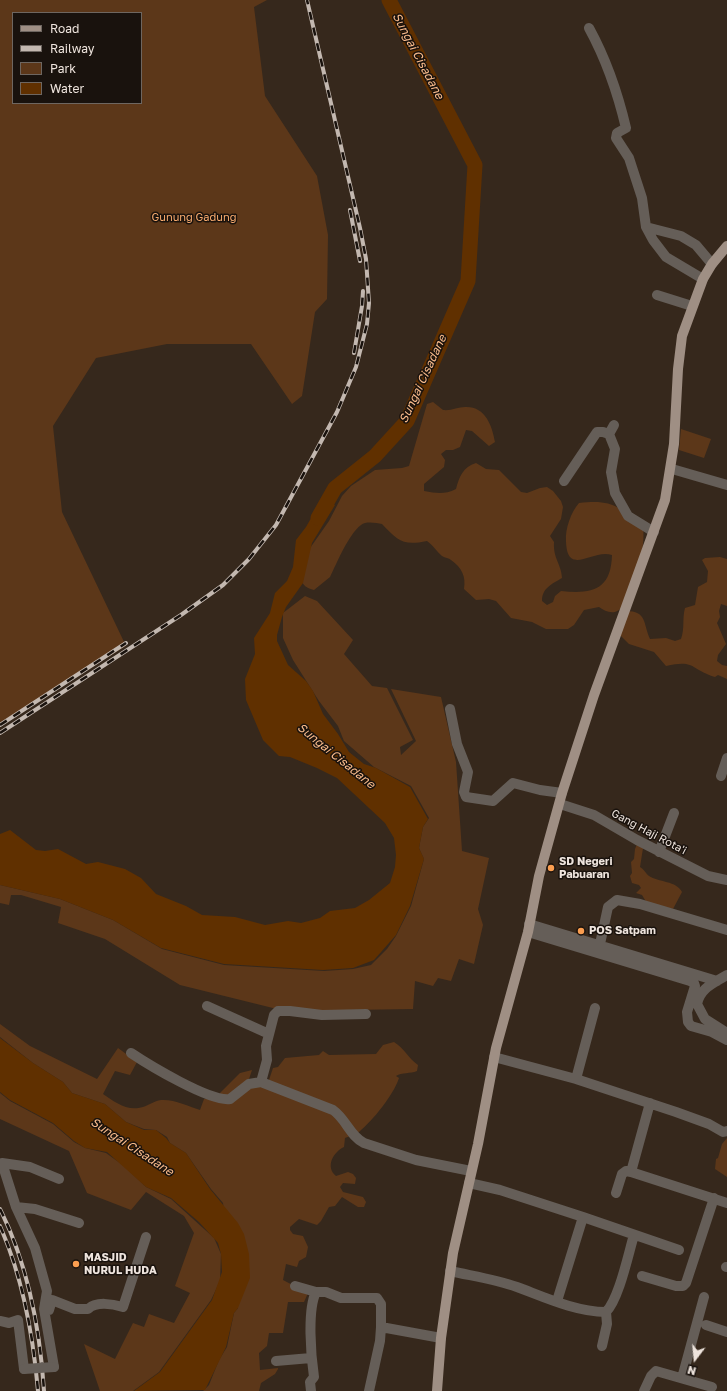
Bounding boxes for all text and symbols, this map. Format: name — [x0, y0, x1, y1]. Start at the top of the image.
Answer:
water label: Sungai Cisadane — [389, 10, 447, 102]
legend — [12, 12, 142, 104]
text: Road — [50, 21, 79, 36]
text: Railway — [50, 41, 95, 56]
text: Park — [50, 61, 76, 76]
text: Water — [50, 81, 84, 96]
park label: Gunung Gadung — [151, 211, 237, 225]
water label: Sungai Cisadane — [396, 333, 450, 425]
water label: Sungai Cisadane — [294, 720, 378, 792]
street label: Gang Haji Rota'i — [609, 807, 689, 857]
place label: SD Negeri Pabuaran — [559, 855, 612, 881]
marker: SD Negeri Pabuaran — [546, 863, 556, 873]
place label: POS Satpam — [589, 924, 656, 938]
marker: POS Satpam — [576, 926, 586, 936]
water label: Sungai Cisadane — [88, 1115, 176, 1179]
place label: MASJID NURUL HUDA — [84, 1251, 157, 1277]
marker: MASJID NURUL HUDA — [71, 1259, 81, 1269]
north arrow — [675, 1339, 715, 1379]
text: N — [686, 1364, 697, 1378]

